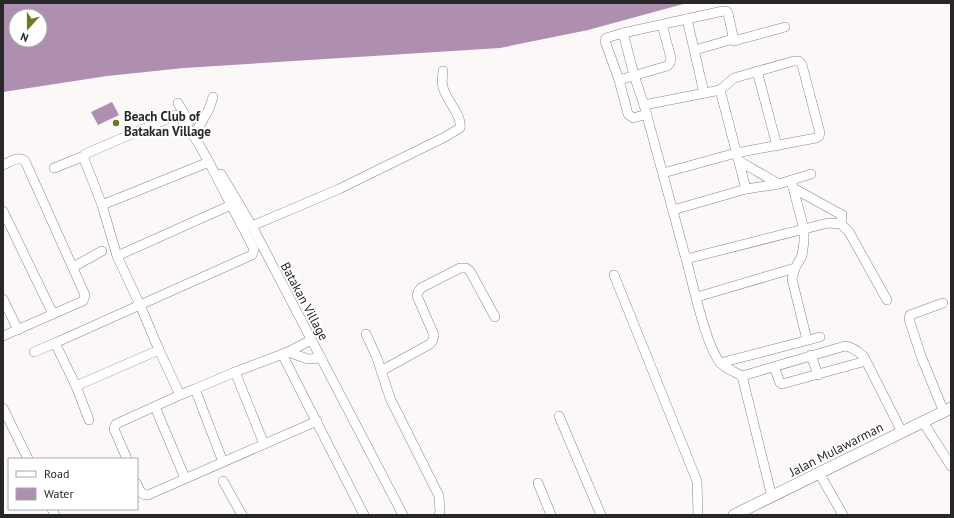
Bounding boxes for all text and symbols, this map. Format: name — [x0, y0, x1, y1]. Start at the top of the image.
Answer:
north arrow — [8, 8, 48, 48]
text: N — [19, 30, 30, 45]
place label: Beach Club of Batakan Village — [124, 108, 211, 140]
marker: Beach Club of Batakan Village — [111, 118, 121, 128]
street label: Batakan Village — [277, 259, 332, 343]
street label: Jalan Mulawarman — [786, 418, 886, 481]
legend — [8, 458, 138, 510]
text: Road — [44, 466, 69, 481]
text: Water — [44, 486, 74, 501]

